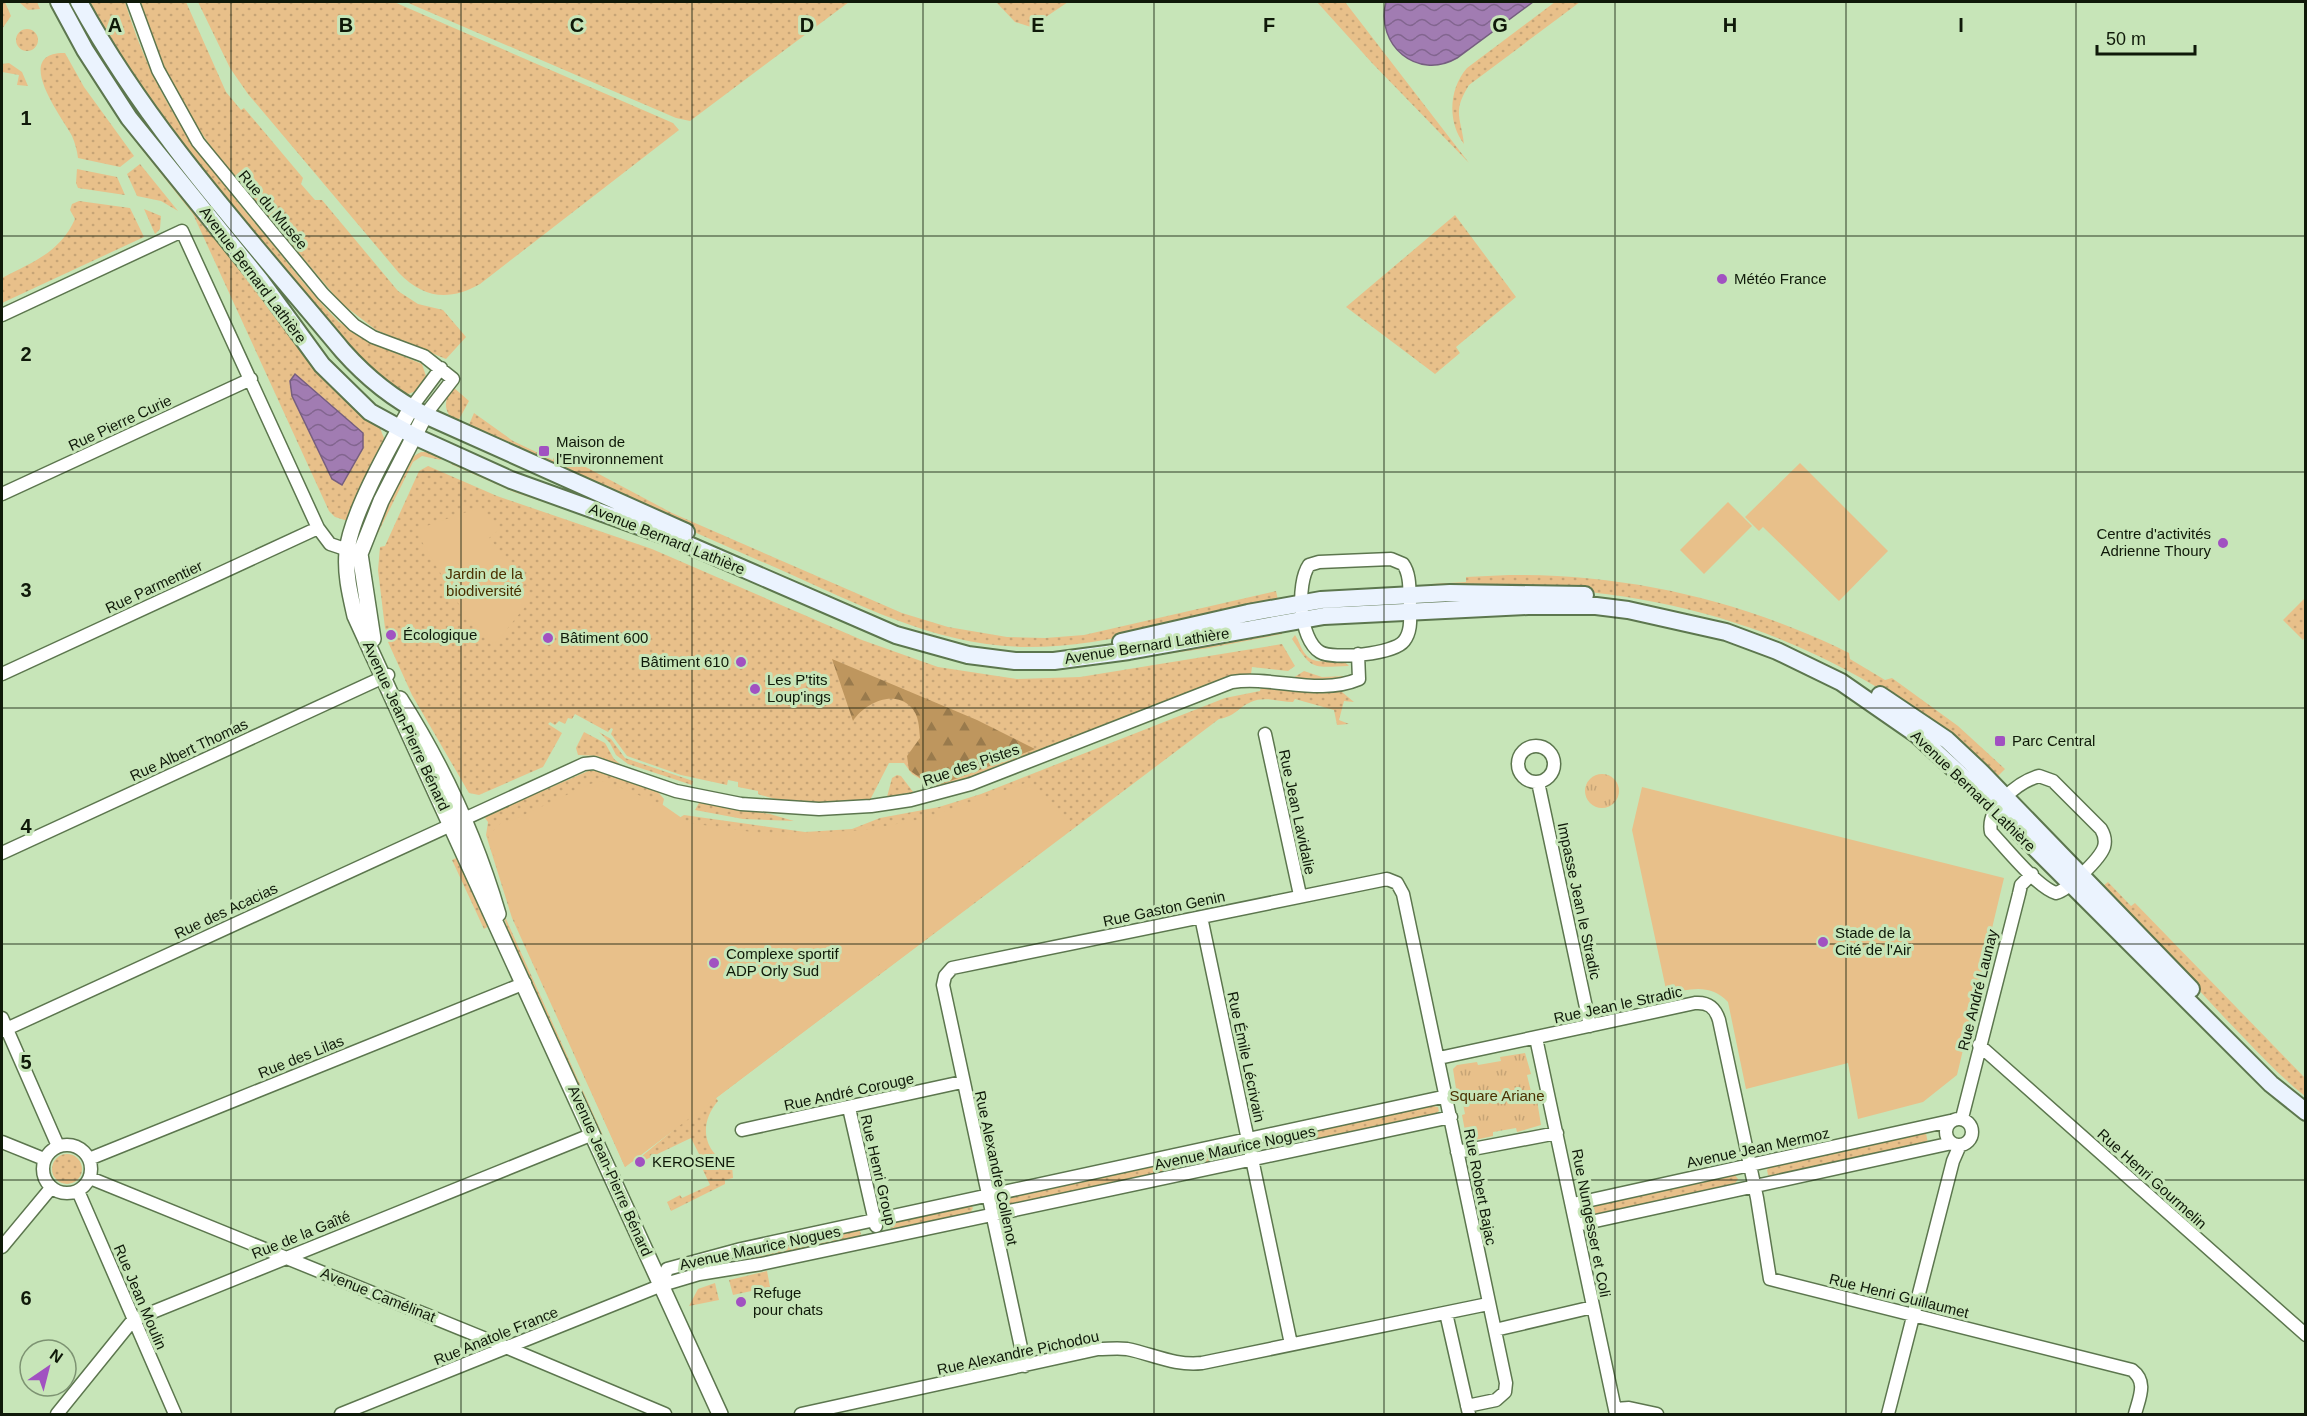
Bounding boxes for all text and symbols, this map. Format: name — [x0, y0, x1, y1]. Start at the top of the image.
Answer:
text: A — [108, 14, 122, 36]
text: B — [339, 14, 353, 36]
text: C — [570, 14, 584, 36]
text: D — [800, 14, 814, 36]
text: E — [1031, 14, 1045, 36]
text: F — [1263, 14, 1275, 36]
text: G — [1492, 14, 1508, 36]
text: H — [1723, 14, 1737, 36]
text: I — [1958, 14, 1964, 36]
scale bar — [2097, 18, 2194, 56]
text: 50 m — [2106, 29, 2146, 49]
text: 1 — [20, 107, 32, 129]
street label: Rue du Musée — [236, 167, 311, 253]
street label: Avenue Bernard Lathière — [197, 203, 310, 346]
place label: Météo France — [1734, 270, 1827, 287]
marker: Météo France — [1715, 272, 1729, 286]
text: 2 — [20, 343, 32, 365]
street label: Rue Pierre Curie — [66, 391, 174, 454]
place label: Maison de l'Environnement — [556, 433, 664, 467]
marker: Maison de l'Environnement — [537, 444, 551, 458]
street label: Avenue Bernard Lathière — [587, 499, 748, 578]
place label: Centre d'activités Adrienne Thoury — [2096, 525, 2212, 559]
marker: Centre d'activités Adrienne Thoury — [2216, 536, 2230, 550]
street label: Rue Parmentier — [103, 557, 205, 616]
park label: Jardin de la biodiversité — [445, 565, 523, 599]
text: 3 — [20, 579, 32, 601]
street label: Avenue Bernard Lathière — [1063, 624, 1230, 667]
place label: Écologique — [403, 626, 477, 643]
marker: Écologique — [384, 628, 398, 642]
place label: Bâtiment 600 — [560, 629, 648, 646]
marker: Bâtiment 600 — [541, 631, 555, 645]
street label: Avenue Jean-Pierre Bénard — [360, 638, 453, 813]
place label: Bâtiment 610 — [641, 653, 729, 670]
marker: Bâtiment 610 — [734, 655, 748, 669]
place label: Les P'tits Loup'ings — [767, 671, 831, 705]
marker: Les P'tits Loup'ings — [748, 682, 762, 696]
street label: Rue Albert Thomas — [127, 715, 250, 784]
street label: Avenue Bernard Lathière — [1908, 727, 2039, 855]
place label: Parc Central — [2012, 732, 2095, 749]
marker: Parc Central — [1993, 734, 2007, 748]
street label: Rue des Pistes — [920, 740, 1021, 789]
street label: Rue Jean Lavidalie — [1276, 748, 1319, 876]
text: 4 — [20, 815, 32, 837]
street label: Impasse Jean le Stradic — [1555, 821, 1605, 981]
street label: Rue des Acacias — [172, 879, 280, 942]
street label: Rue Gaston Genin — [1101, 887, 1226, 930]
place label: Stade de la Cité de l'Air — [1835, 924, 1912, 958]
street label: Rue André Launay — [1954, 927, 2001, 1052]
marker: Stade de la Cité de l'Air — [1816, 935, 1830, 949]
place label: Complexe sportif ADP Orly Sud — [726, 945, 839, 979]
marker: Complexe sportif ADP Orly Sud — [707, 956, 721, 970]
street label: Rue Jean le Stradic — [1552, 982, 1684, 1026]
street label: Rue Émile Lécrivain — [1224, 990, 1269, 1124]
street label: Rue des Lilas — [255, 1032, 346, 1081]
text: 5 — [20, 1051, 32, 1073]
street label: Rue André Corouge — [782, 1069, 916, 1114]
street label: Avenue Jean-Pierre Bénard — [565, 1083, 656, 1259]
park label: Square Ariane — [1449, 1087, 1545, 1104]
street label: Rue Alexandre Collenot — [972, 1089, 1021, 1248]
street label: Rue Henri Group — [857, 1113, 900, 1227]
street label: Avenue Maurice Nogues — [1153, 1122, 1317, 1173]
street label: Avenue Jean Mermoz — [1685, 1124, 1831, 1171]
street label: Rue Henri Gourmelin — [2094, 1125, 2210, 1232]
street label: Rue Robert Bajac — [1461, 1127, 1500, 1247]
street label: Rue Nungesser et Coli — [1569, 1147, 1614, 1299]
place label: KEROSENE — [652, 1153, 735, 1170]
marker: KEROSENE — [633, 1155, 647, 1169]
street label: Rue de la Gaîté — [249, 1207, 353, 1262]
street label: Avenue Maurice Nogues — [678, 1222, 842, 1273]
street label: Rue Jean Moulin — [111, 1242, 170, 1352]
street label: Avenue Camélinat — [318, 1264, 439, 1326]
street label: Rue Henri Guillaumet — [1827, 1270, 1972, 1321]
place label: Refuge pour chats — [753, 1284, 823, 1318]
text: 6 — [20, 1287, 32, 1309]
marker: Refuge pour chats — [734, 1295, 748, 1309]
street label: Rue Anatole France — [431, 1303, 560, 1368]
street label: Rue Alexandre Pichodou — [935, 1327, 1100, 1378]
north arrow — [18, 1338, 78, 1398]
text: N — [47, 1346, 66, 1366]

